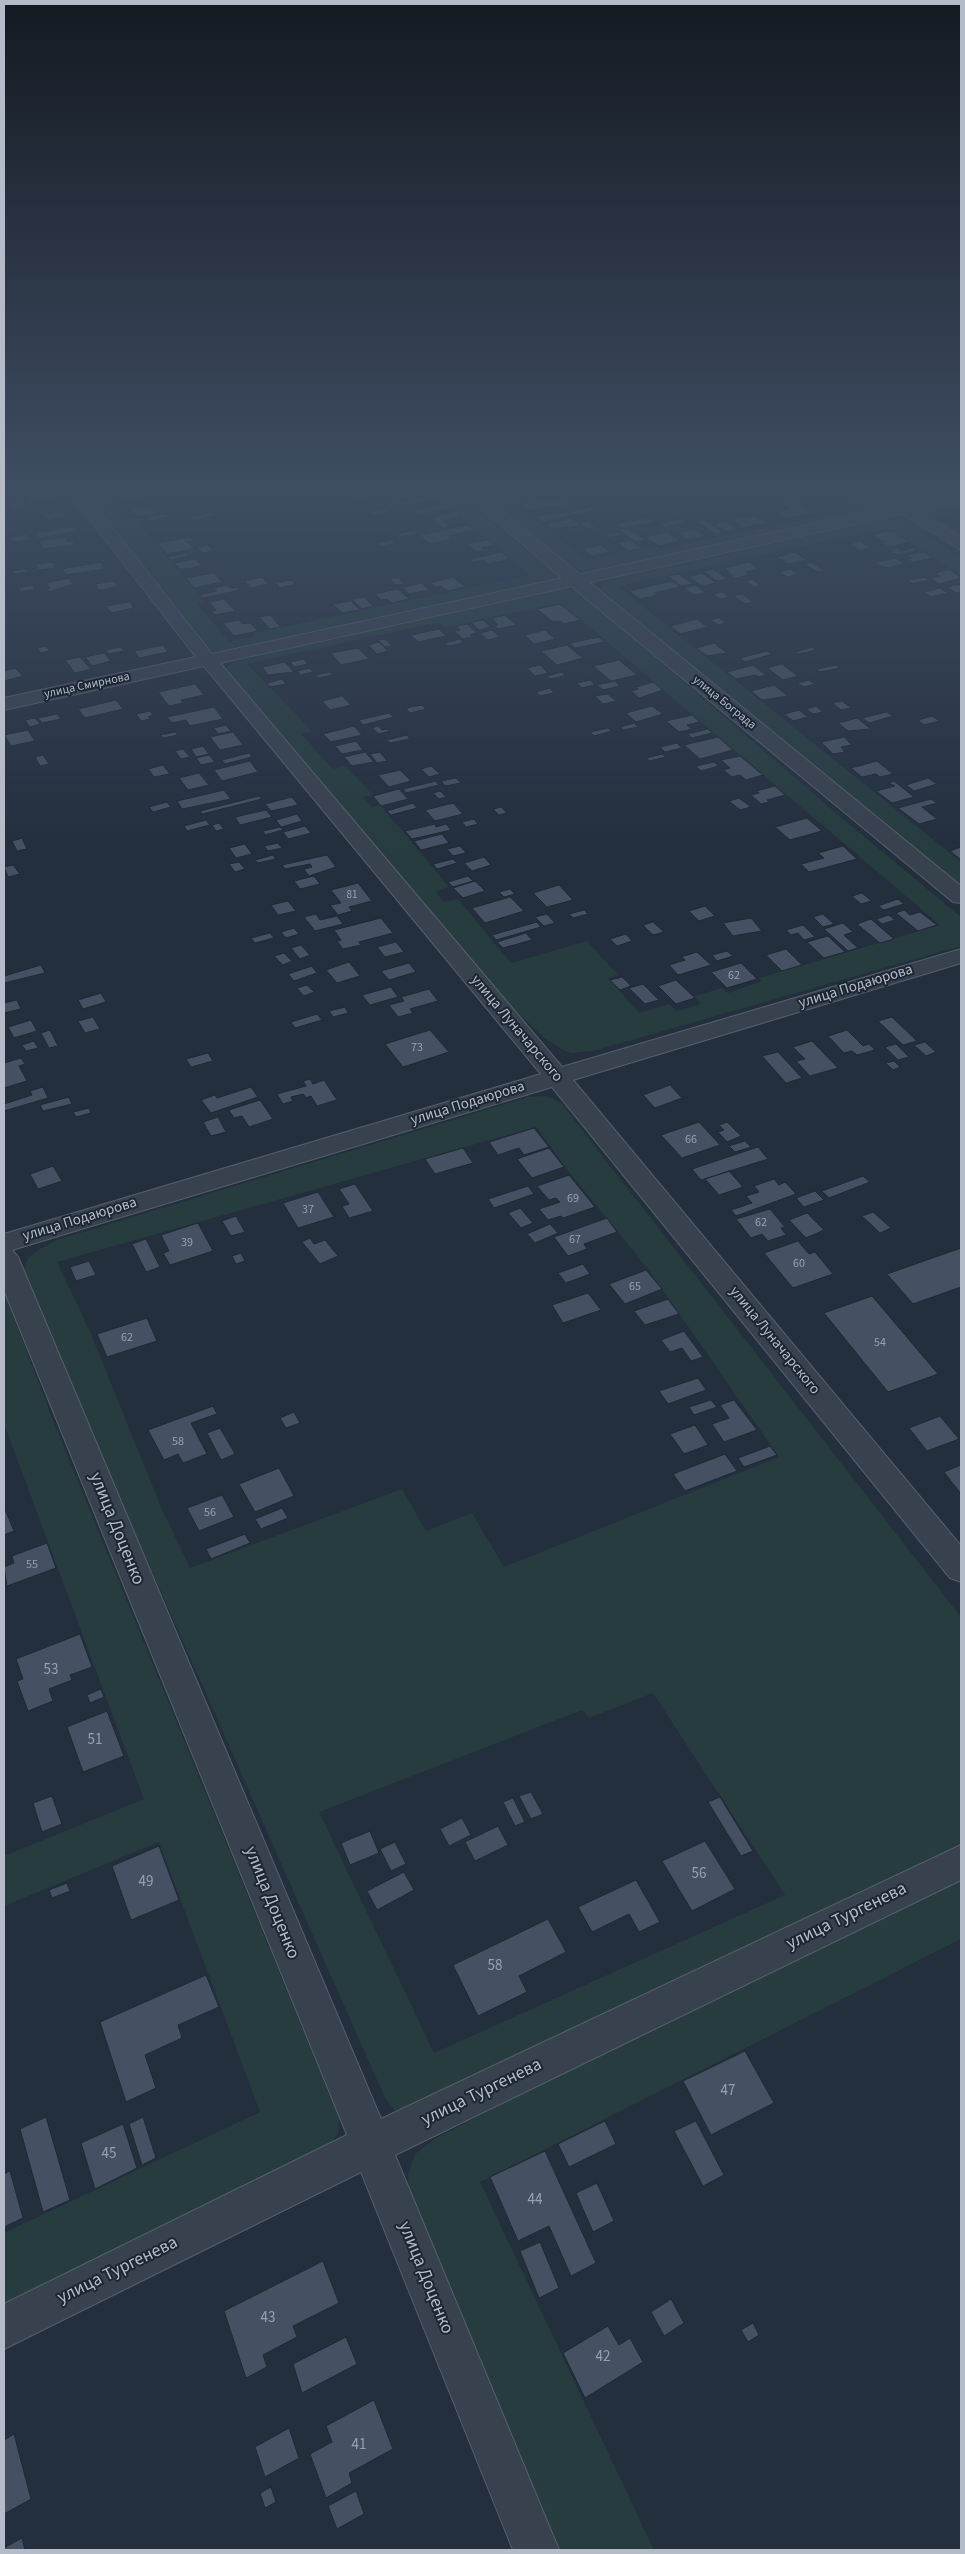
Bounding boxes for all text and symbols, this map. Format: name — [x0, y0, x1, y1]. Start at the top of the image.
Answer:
street label: улица Смирнова — [43, 670, 131, 702]
street label: улица Бограда — [689, 673, 759, 733]
house number: 81 — [347, 889, 357, 903]
street label: улица Подаюрова — [797, 961, 915, 1013]
house number: 62 — [728, 969, 740, 983]
street label: улица Луначарского — [466, 972, 566, 1086]
house number: 73 — [411, 1041, 423, 1055]
street label: улица Подаюрова — [409, 1078, 527, 1130]
house number: 66 — [685, 1133, 697, 1147]
house number: 69 — [567, 1192, 579, 1206]
street label: улица Подаюрова — [21, 1194, 139, 1246]
house number: 37 — [302, 1203, 314, 1217]
house number: 62 — [755, 1216, 767, 1230]
house number: 67 — [569, 1233, 581, 1247]
house number: 39 — [181, 1236, 193, 1250]
house number: 60 — [793, 1257, 805, 1271]
house number: 65 — [629, 1280, 641, 1294]
street label: улица Луначарского — [725, 1283, 823, 1399]
house number: 62 — [121, 1331, 133, 1345]
house number: 54 — [874, 1336, 886, 1350]
house number: 58 — [172, 1435, 184, 1449]
street label: улица Доценко — [84, 1470, 148, 1588]
house number: 56 — [204, 1506, 216, 1520]
house number: 55 — [26, 1558, 38, 1572]
house number: 53 — [44, 1662, 58, 1680]
house number: 51 — [88, 1732, 102, 1750]
street label: улица Доценко — [239, 1844, 303, 1962]
house number: 56 — [692, 1866, 706, 1884]
house number: 49 — [139, 1874, 153, 1892]
street label: улица Тургенева — [783, 1879, 911, 1955]
house number: 58 — [488, 1958, 502, 1976]
street label: улица Тургенева — [418, 2055, 546, 2131]
house number: 47 — [721, 2083, 735, 2101]
house number: 45 — [102, 2146, 116, 2164]
house number: 44 — [528, 2192, 542, 2210]
street label: улица Доценко — [393, 2219, 457, 2337]
street label: улица Тургенева — [54, 2233, 182, 2309]
house number: 43 — [261, 2310, 275, 2328]
house number: 42 — [596, 2349, 610, 2367]
house number: 41 — [352, 2437, 366, 2455]

